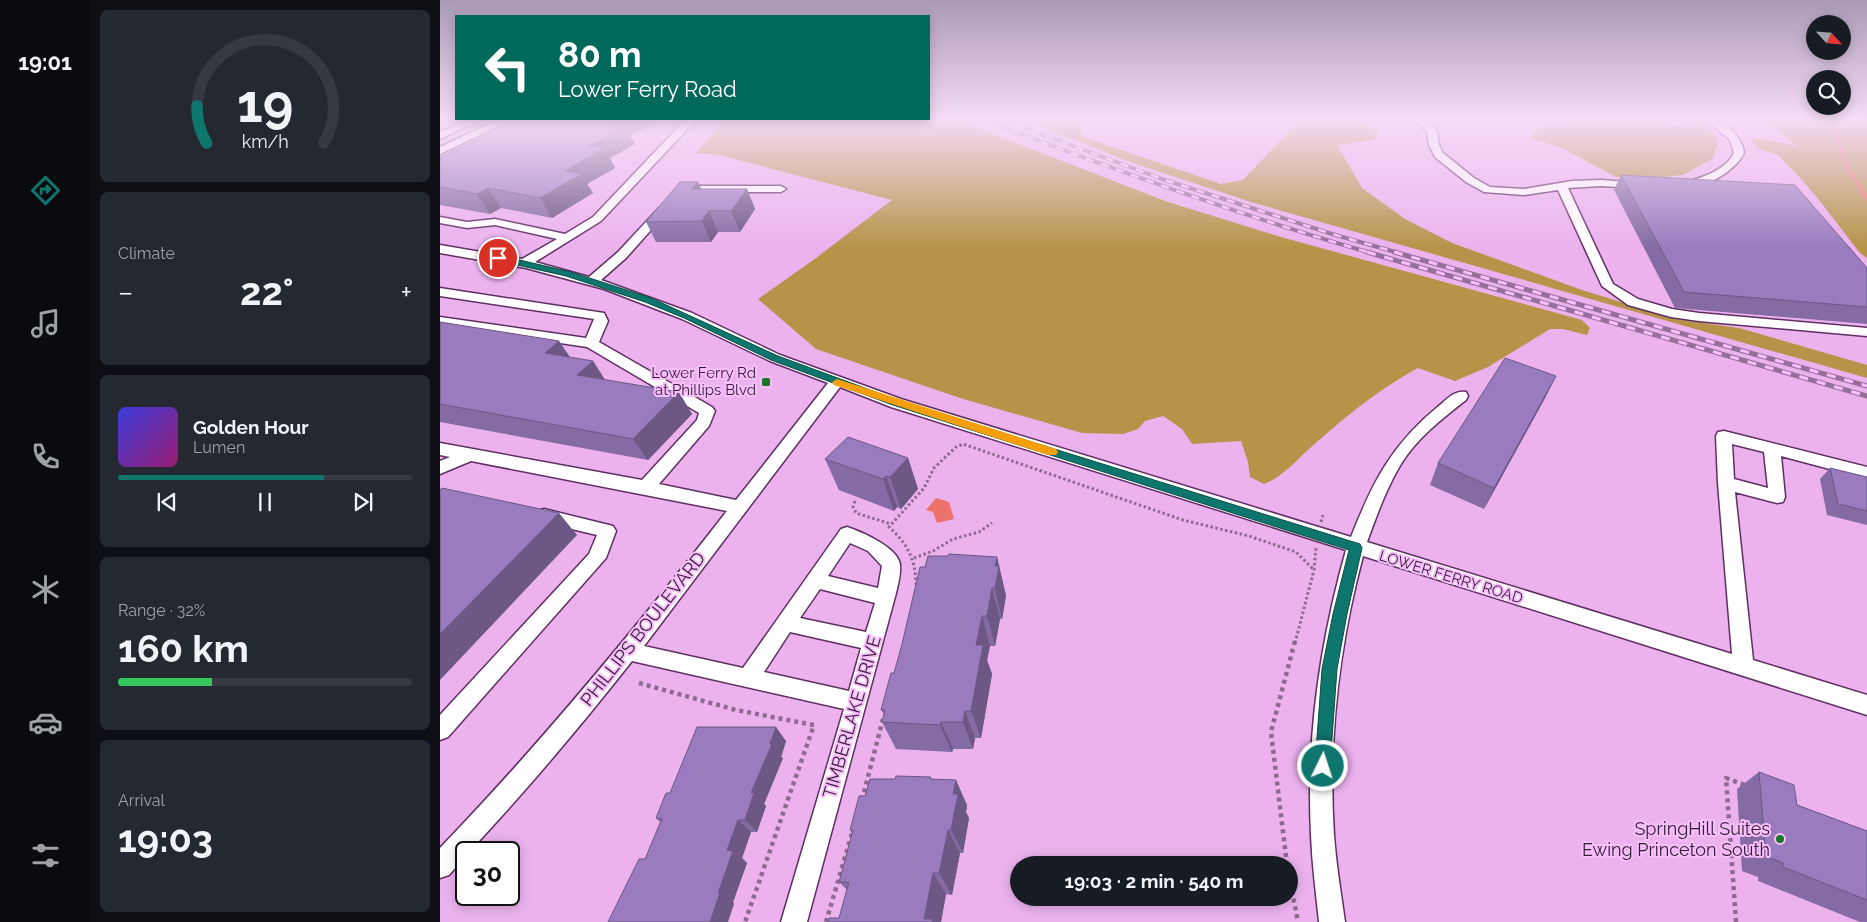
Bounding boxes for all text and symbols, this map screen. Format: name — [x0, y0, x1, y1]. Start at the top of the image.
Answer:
north arrow — [1806, 15, 1851, 60]
map controls — [1806, 15, 1851, 115]
text: 80 m — [558, 34, 642, 75]
icon: left — [475, 35, 540, 100]
text: 19:01 — [18, 49, 72, 75]
button: search — [1806, 70, 1851, 115]
text: 19 — [237, 73, 293, 134]
text: Lower Ferry Road — [558, 76, 737, 102]
text: km/h — [241, 131, 289, 152]
icon: directions — [28, 173, 63, 208]
pin — [477, 237, 519, 279]
text: Climate — [118, 244, 175, 263]
icon: arrive — [484, 244, 512, 272]
text: 22° — [240, 269, 293, 314]
text: − — [118, 276, 133, 309]
text: + — [400, 276, 412, 309]
icon: music — [28, 306, 63, 341]
place label: Lower Ferry Rd at Phillips Blvd — [651, 364, 756, 399]
marker: Lower Ferry Rd at Phillips Blvd — [760, 376, 772, 388]
text: Golden Hour — [193, 416, 309, 438]
text: Lumen — [193, 438, 245, 457]
icon: phone — [28, 439, 63, 474]
icon: previous — [153, 488, 181, 516]
icon: pause — [251, 488, 279, 516]
icon: next — [349, 488, 377, 516]
street label: PHILLIPS BOULEVARD — [576, 547, 709, 710]
street label: LOWER FERRY ROAD — [1377, 547, 1525, 608]
icon: climate — [28, 572, 63, 607]
text: Range · 32% — [118, 601, 205, 620]
text: 160 km — [118, 626, 249, 671]
street label: TIMBERLAKE DRIVE — [818, 633, 885, 801]
icon: car — [28, 705, 63, 740]
position arrow — [1296, 739, 1348, 791]
text: Arrival — [118, 791, 165, 810]
text: 19:03 — [118, 816, 213, 861]
place label: SpringHill Suites Ewing Princeton South — [1582, 818, 1770, 860]
marker: SpringHill Suites Ewing Princeton South — [1774, 833, 1786, 845]
icon: filters — [28, 838, 63, 873]
speed limit sign: 30 — [455, 841, 520, 906]
text: 19:03 · 2 min · 540 m — [1065, 870, 1243, 892]

